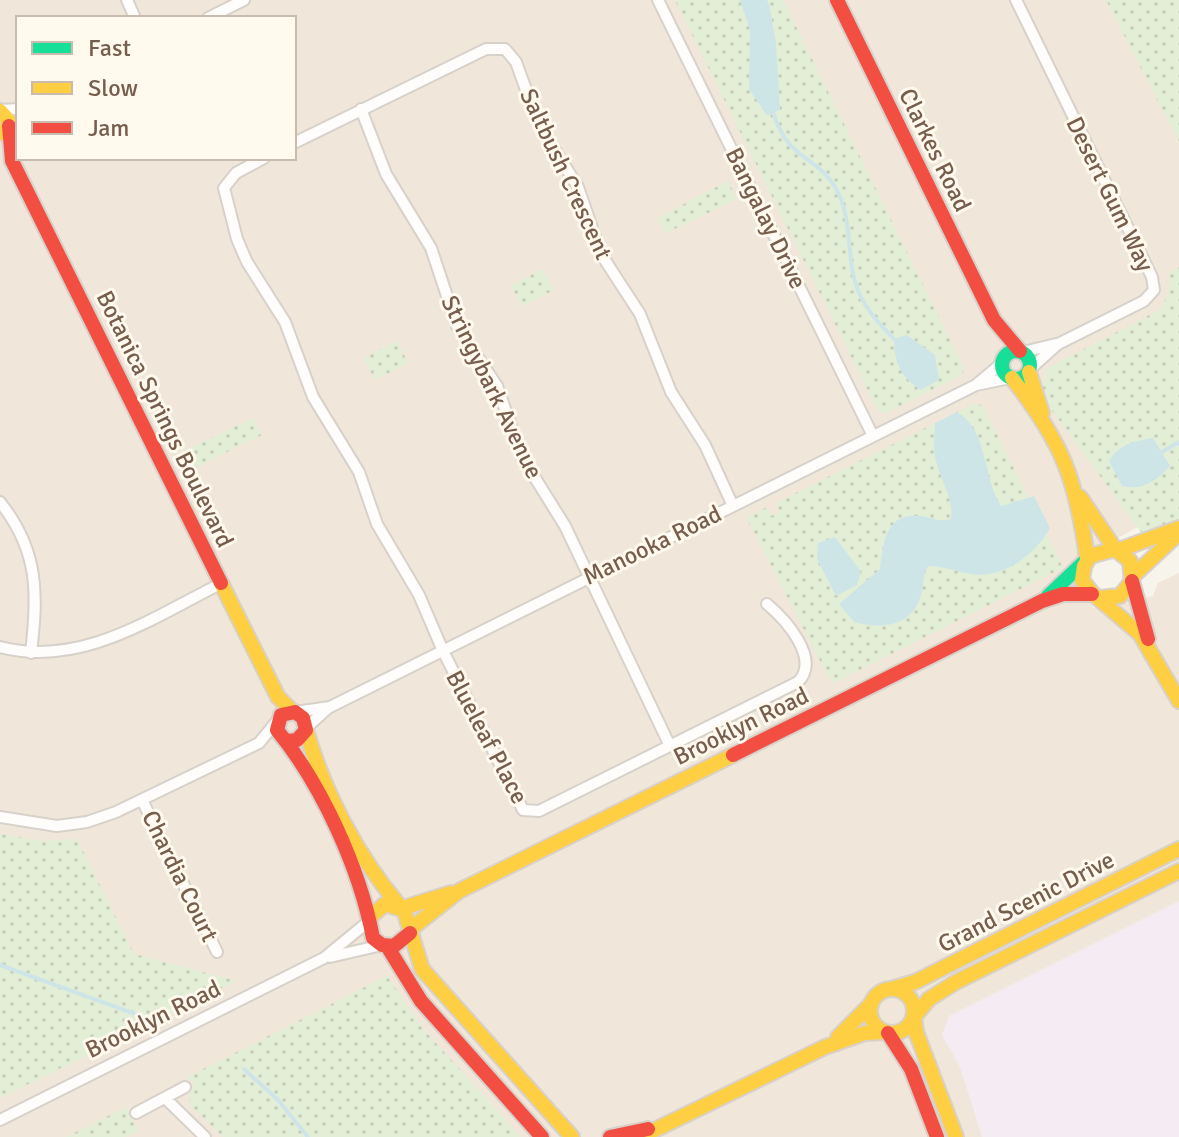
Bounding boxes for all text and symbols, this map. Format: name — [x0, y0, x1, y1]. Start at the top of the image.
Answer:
legend — [16, 16, 296, 160]
text: Fast — [88, 33, 131, 63]
text: Slow — [88, 73, 138, 103]
street label: Saltbush Crescent — [513, 84, 619, 264]
street label: Clarkes Road — [892, 84, 978, 216]
street label: Desert Gum Way — [1060, 112, 1160, 276]
text: Jam — [88, 113, 129, 143]
street label: Bangalay Drive — [719, 142, 813, 294]
street label: Botanica Springs Boulevard — [90, 286, 240, 552]
street label: Stringybark Avenue — [435, 290, 549, 484]
street label: Manooka Road — [578, 499, 726, 591]
street label: Blueleaf Place — [439, 665, 535, 809]
street label: Brooklyn Road — [668, 680, 814, 772]
street label: Chardia Court — [135, 805, 225, 947]
street label: Grand Scenic Drive — [933, 845, 1119, 959]
street label: Brooklyn Road — [80, 973, 226, 1065]

